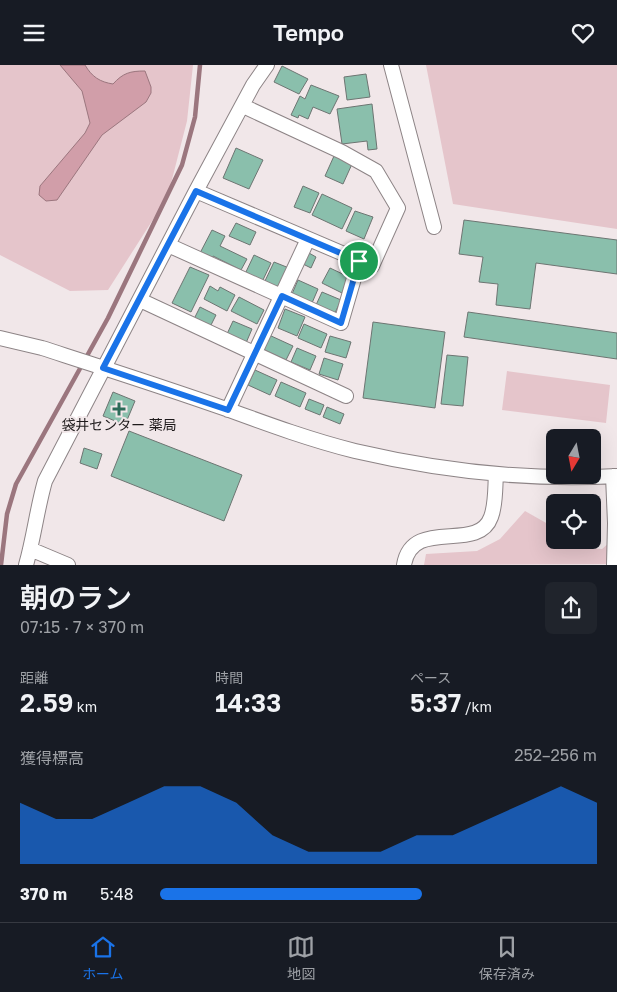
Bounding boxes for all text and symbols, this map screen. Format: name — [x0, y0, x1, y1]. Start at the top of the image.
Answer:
icon: menu — [20, 19, 48, 47]
text: Tempo — [273, 19, 344, 46]
icon: heart — [569, 19, 597, 47]
pin — [338, 240, 380, 282]
icon: arrive — [345, 247, 373, 275]
marker: 袋井センター 薬局 — [113, 403, 125, 415]
place label: 袋井センター 薬局 — [61, 416, 177, 433]
north arrow — [546, 429, 601, 484]
map controls — [546, 429, 601, 549]
button: locate — [546, 494, 601, 549]
text: 朝のラン — [20, 581, 132, 614]
button: share — [545, 582, 597, 634]
text: 07:15 · 7 × 370 m — [20, 617, 144, 637]
text: 距離 — [20, 669, 48, 686]
text: 時間 — [215, 669, 243, 686]
text: ペース — [410, 669, 451, 686]
text: 2.59 — [20, 687, 73, 718]
text: 14:33 — [215, 687, 281, 718]
text: 5:37 — [410, 687, 461, 718]
text: km — [73, 698, 97, 715]
text: /km — [461, 698, 492, 715]
text: 252–256 m — [514, 745, 597, 765]
text: 獲得標高 — [20, 748, 84, 768]
text: 370 m — [20, 884, 67, 904]
text: 5:48 — [100, 884, 134, 904]
tab: ホーム — [82, 933, 123, 983]
tab: 地図 — [287, 933, 315, 983]
tab: 保存済み — [479, 933, 535, 983]

